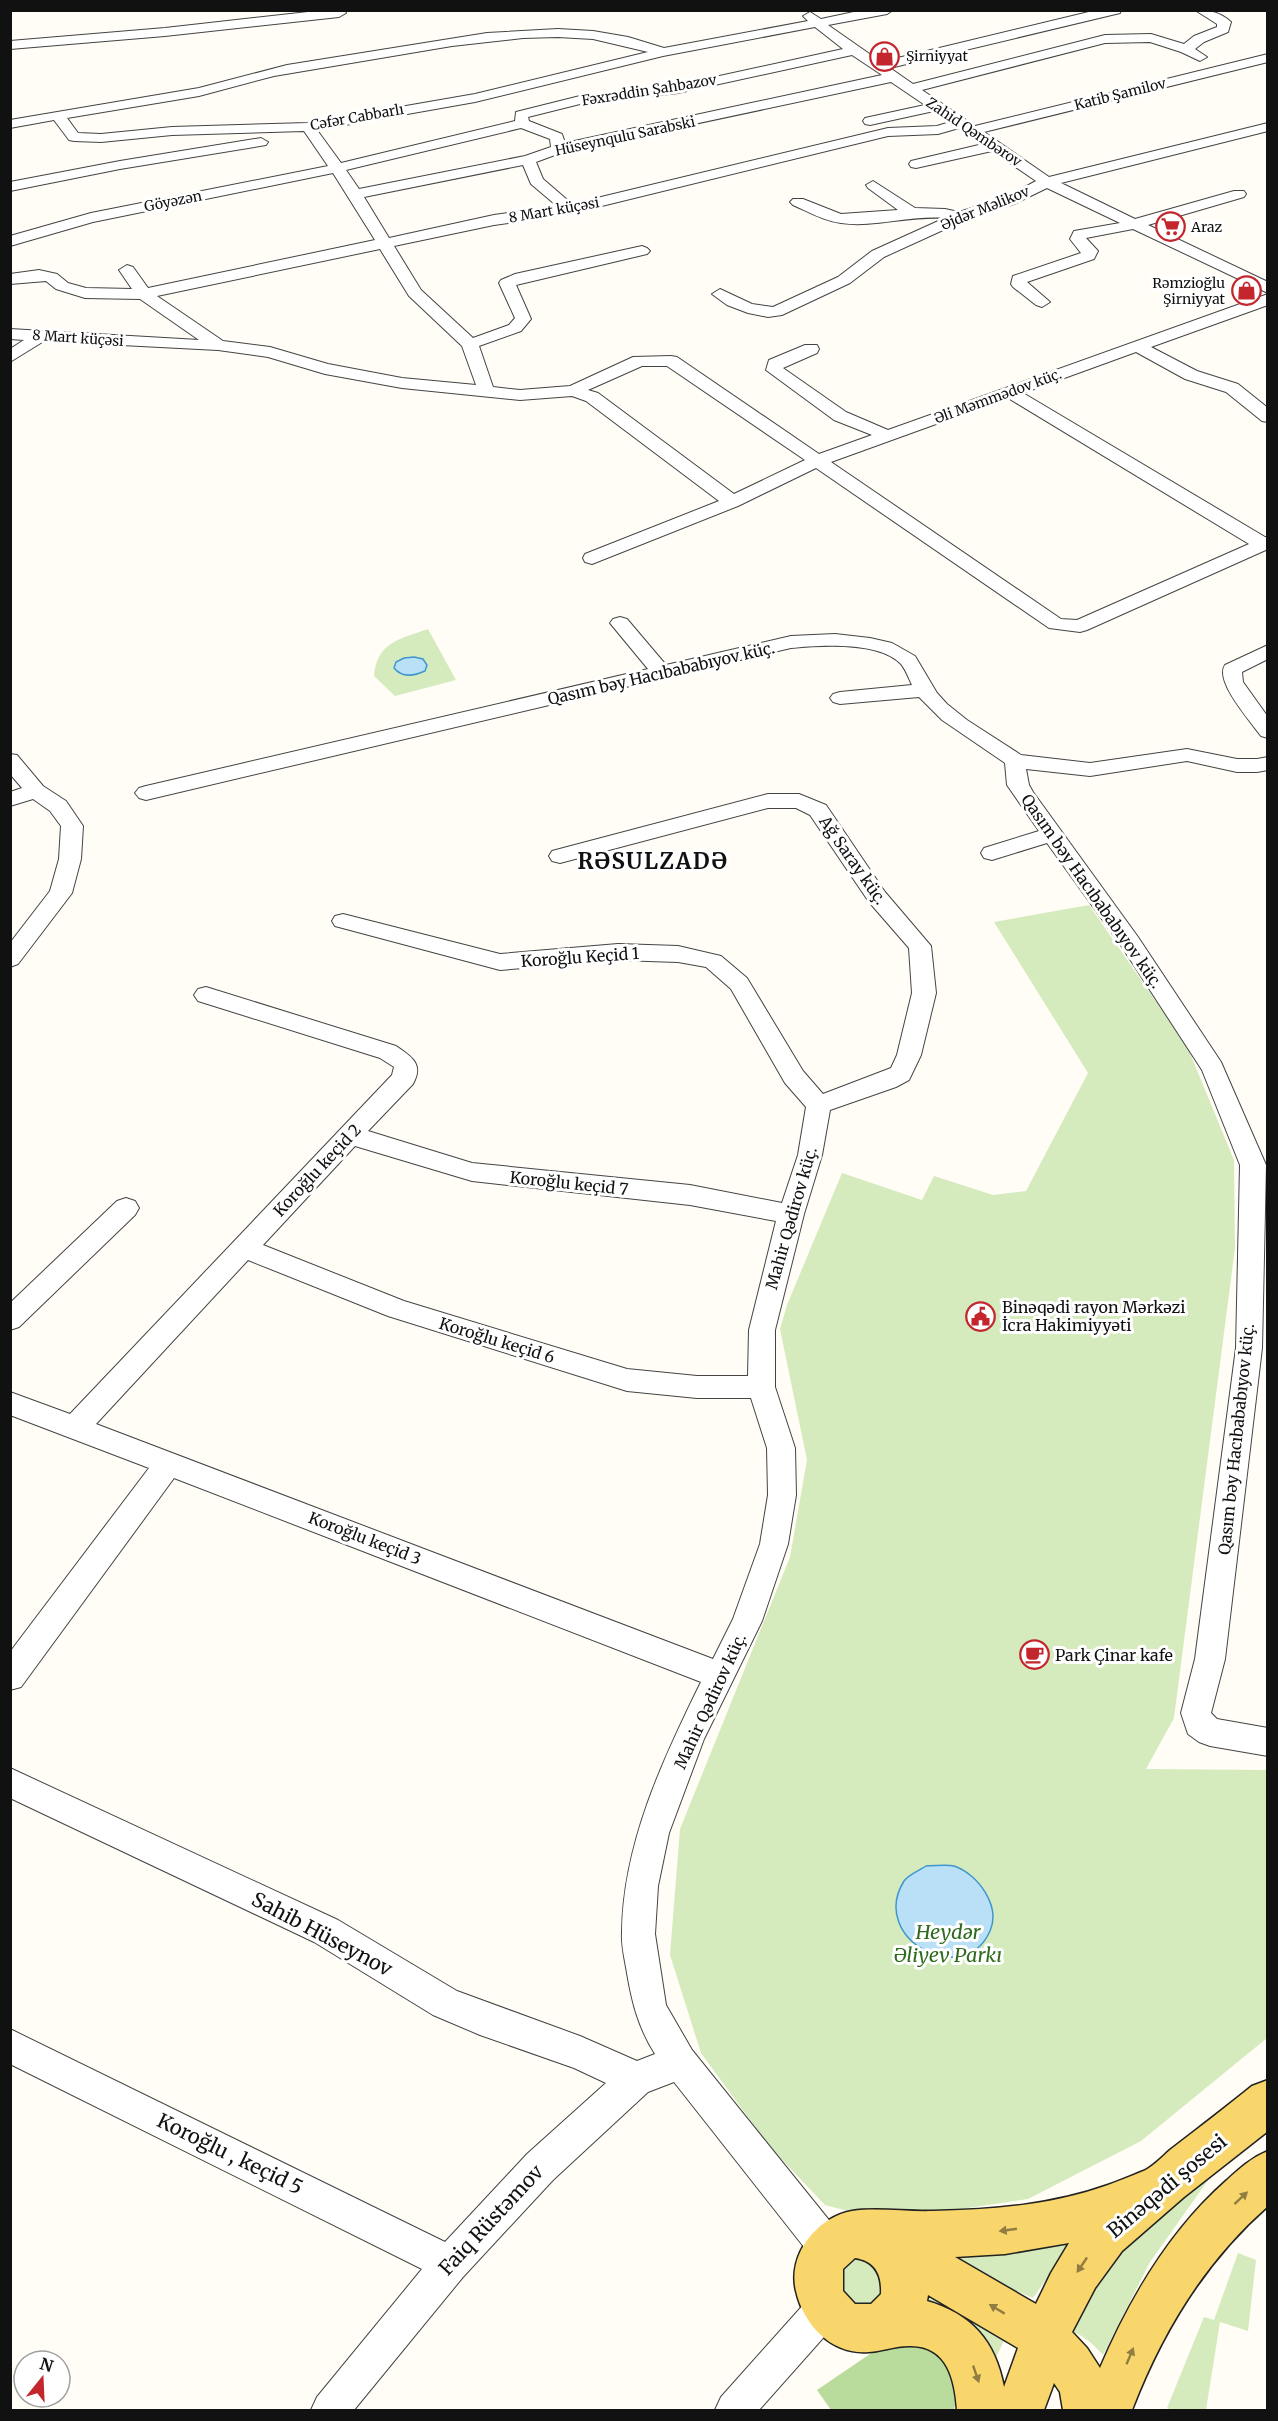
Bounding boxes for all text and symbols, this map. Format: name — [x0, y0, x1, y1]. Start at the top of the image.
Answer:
shop icon: Şirniyyat — [869, 40, 901, 72]
place label: Şirniyyat — [906, 47, 968, 65]
street label: Fəxrəddin Şahbazov — [580, 70, 719, 110]
street label: Katib Şamilov — [1072, 74, 1169, 114]
street label: Zahid Qəmbərov — [923, 93, 1026, 171]
street label: Cəfər Cabbarlı — [309, 100, 406, 134]
street label: Hüseynqulu Sarabski — [553, 112, 697, 160]
street label: Əjdər Məlikov — [938, 182, 1033, 234]
street label: Göyəzən — [143, 187, 203, 215]
street label: 8 Mart küçəsi — [507, 193, 601, 227]
supermarket icon: Araz — [1154, 211, 1186, 243]
place label: Araz — [1190, 218, 1223, 236]
place label: Rəmzioğlu Şirniyyat — [1152, 274, 1226, 308]
shop icon: Rəmzioğlu Şirniyyat — [1230, 275, 1262, 307]
street label: 8 Mart küçəsi — [32, 326, 125, 350]
street label: Əli Məmmədov küç. — [932, 365, 1064, 427]
street label: Qasım bəy Hacıbababıyov küç. — [546, 637, 776, 709]
street label: Qasım bəy Hacıbababıyov küç. — [1017, 790, 1167, 992]
street label: Ağ Saray küç. — [815, 811, 891, 908]
district label: RƏSULZADƏ — [578, 847, 728, 875]
street label: Koroğlu Keçid 1 — [520, 943, 640, 971]
street label: Koroğlu keçid 2 — [269, 1120, 365, 1220]
street label: Mahir Qədirov küç. — [761, 1144, 821, 1292]
street label: Koroğlu keçid 7 — [509, 1167, 629, 1199]
place label: Binəqədi rayon Mərkəzi İcra Hakimiyyəti — [1002, 1297, 1185, 1335]
public building icon: Binəqədi rayon Mərkəzi İcra Hakimiyyəti — [965, 1300, 997, 1332]
street label: Koroğlu keçid 6 — [437, 1313, 557, 1367]
street label: Qasım bəy Hacıbababıyov küç. — [1214, 1322, 1258, 1556]
street label: Koroğlu keçid 3 — [306, 1507, 424, 1569]
street label: Mahir Qədirov küç. — [670, 1630, 750, 1772]
cafe icon: Park Çinar kafe — [1018, 1639, 1050, 1671]
place label: Park Çinar kafe — [1055, 1645, 1173, 1665]
street label: Sahib Hüseynov — [248, 1886, 397, 1981]
park label: Heydər Əliyev Parkı — [894, 1919, 1002, 1967]
street label: Koroğlu , keçid 5 — [153, 2108, 307, 2200]
street label: Binəqədi şosesi — [1102, 2128, 1231, 2243]
street label: Faiq Rüstəmov — [433, 2159, 549, 2280]
one-way arrow — [1234, 2192, 1248, 2206]
one-way arrow — [998, 2225, 1017, 2234]
one-way arrow — [1076, 2256, 1088, 2272]
one-way arrow — [989, 2304, 1006, 2314]
one-way arrow — [1125, 2347, 1135, 2365]
north arrow — [12, 2349, 72, 2409]
text: N — [38, 2353, 56, 2376]
one-way arrow — [972, 2365, 982, 2383]

